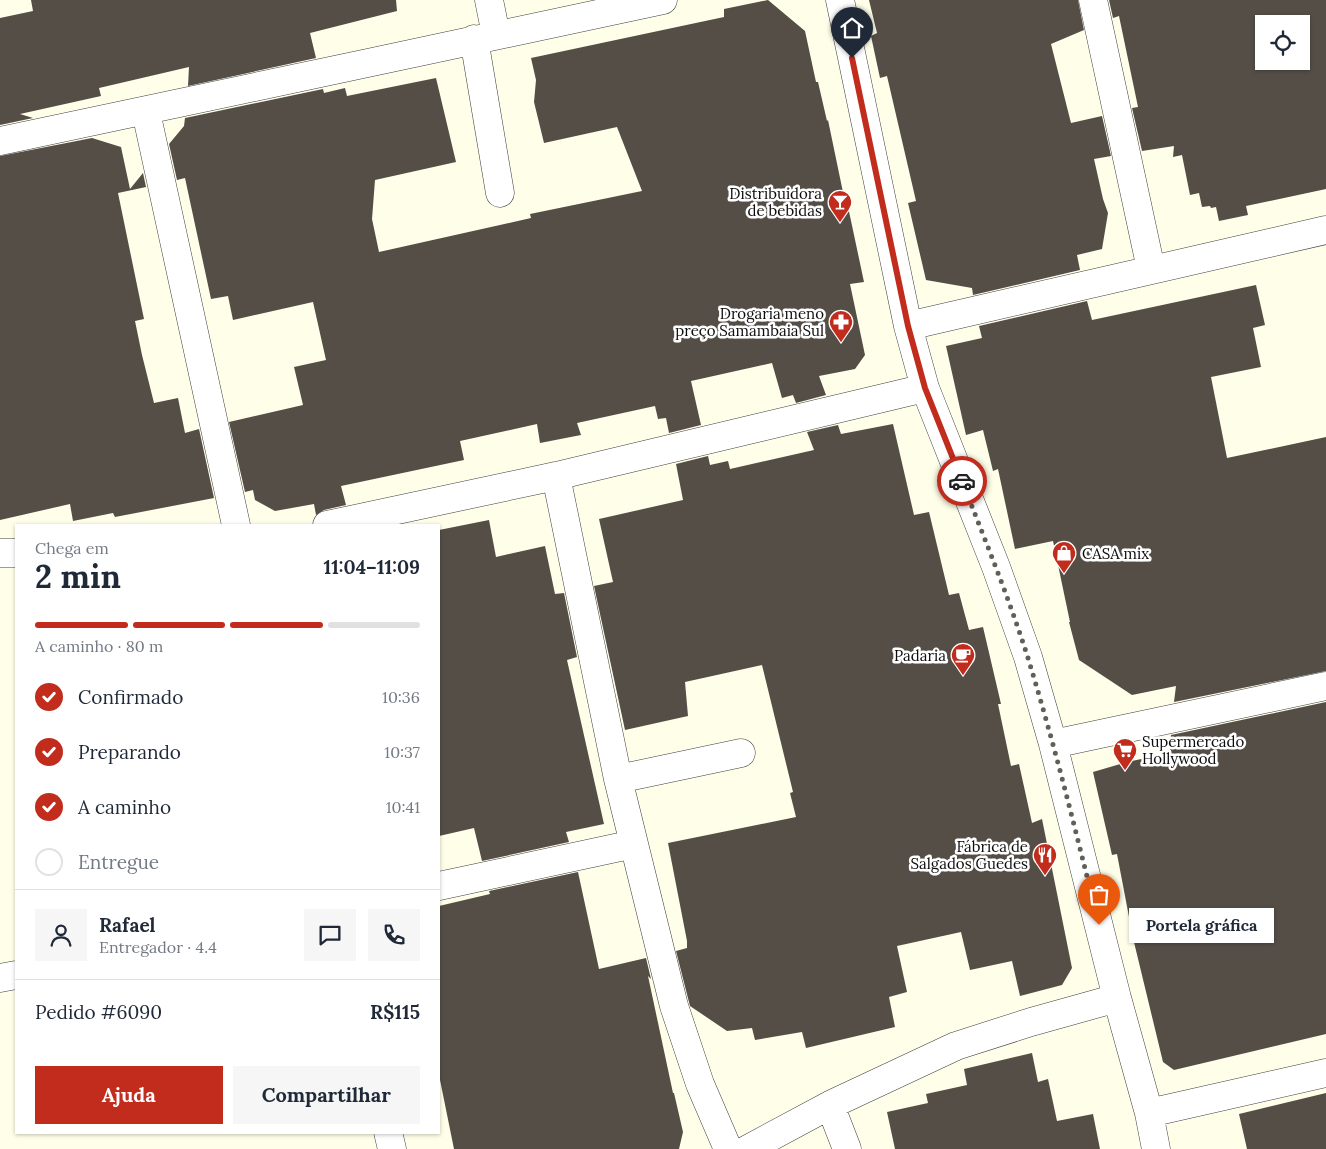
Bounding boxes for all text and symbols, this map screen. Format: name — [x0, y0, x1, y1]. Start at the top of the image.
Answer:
pin — [831, 7, 873, 58]
icon: home — [838, 14, 866, 42]
map controls — [1255, 15, 1310, 70]
button: locate — [1255, 15, 1310, 70]
place label: Distribuidora de bebidas — [729, 184, 822, 220]
bar icon: Distribuidora de bebidas — [827, 189, 853, 223]
place label: Drogaria meno preço Samambaia Sul — [675, 304, 824, 340]
pharmacy icon: Drogaria meno preço Samambaia Sul — [828, 309, 854, 343]
courier — [937, 456, 987, 506]
icon: car — [948, 467, 976, 495]
text: Chega em — [35, 538, 109, 558]
shop icon: CASA mix — [1051, 540, 1077, 574]
place label: CASA mix — [1082, 544, 1149, 563]
text: 11:04–11:09 — [323, 555, 420, 579]
text: 2 min — [35, 556, 121, 597]
text: A caminho · 80 m — [35, 636, 163, 656]
cafe icon: Padaria — [950, 642, 976, 676]
place label: Padaria — [894, 646, 946, 665]
icon: check — [35, 683, 63, 711]
text: Confirmado — [78, 685, 183, 709]
text: 10:36 — [382, 687, 420, 707]
place label: Supermercado Hollywood — [1142, 732, 1245, 768]
supermarket icon: Supermercado Hollywood — [1112, 737, 1138, 771]
icon: check — [35, 738, 63, 766]
text: Preparando — [78, 740, 181, 764]
text: 10:37 — [384, 742, 420, 762]
icon: check — [35, 793, 63, 821]
text: A caminho — [78, 795, 171, 819]
text: 10:41 — [386, 797, 420, 817]
place label: Fábrica de Salgados Guedes — [911, 837, 1028, 873]
restaurant icon: Fábrica de Salgados Guedes — [1032, 842, 1058, 876]
text: Entregue — [78, 850, 159, 874]
pin — [1078, 874, 1120, 925]
icon: bag — [1085, 881, 1113, 909]
callout: Portela gráfica — [1129, 908, 1274, 942]
button: person — [35, 909, 87, 961]
button: chat — [304, 909, 356, 961]
button: phone — [368, 909, 420, 961]
text: Rafael — [99, 913, 156, 937]
text: Portela gráfica — [1146, 915, 1257, 935]
text: Entregador · 4.4 — [99, 937, 217, 957]
text: Pedido #6090 — [35, 1000, 162, 1024]
text: R$115 — [370, 1000, 420, 1024]
button: Ajuda — [35, 1066, 223, 1124]
button: Compartilhar — [233, 1066, 420, 1124]

